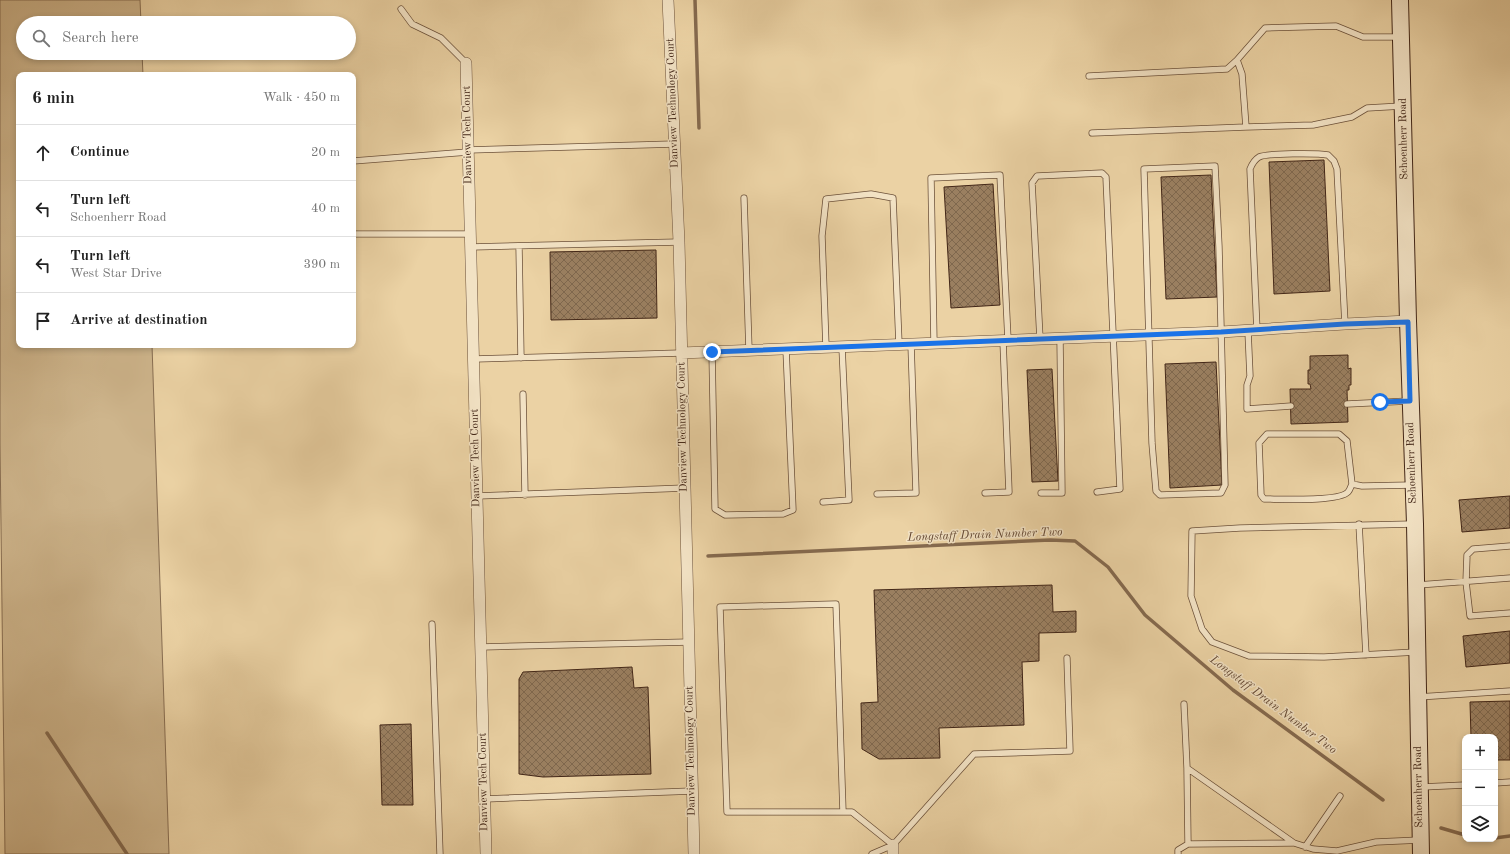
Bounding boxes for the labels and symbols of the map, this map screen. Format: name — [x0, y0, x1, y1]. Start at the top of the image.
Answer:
street label: Danview Technology Court — [665, 38, 681, 168]
street label: Danview Tech Court — [462, 86, 474, 184]
street label: Schoenherr Road — [1398, 98, 1410, 180]
route end — [703, 343, 721, 361]
street label: Danview Technology Court — [676, 362, 690, 492]
route start — [1371, 393, 1389, 411]
street label: Danview Tech Court — [470, 409, 482, 507]
street label: Schoenherr Road — [1405, 422, 1419, 504]
water label: Longstaff Drain Number Two — [906, 526, 1063, 544]
water label: Longstaff Drain Number Two — [1207, 653, 1339, 757]
street label: Danview Technology Court — [684, 686, 698, 816]
street label: Danview Tech Court — [478, 733, 490, 831]
street label: Schoenherr Road — [1413, 746, 1425, 828]

